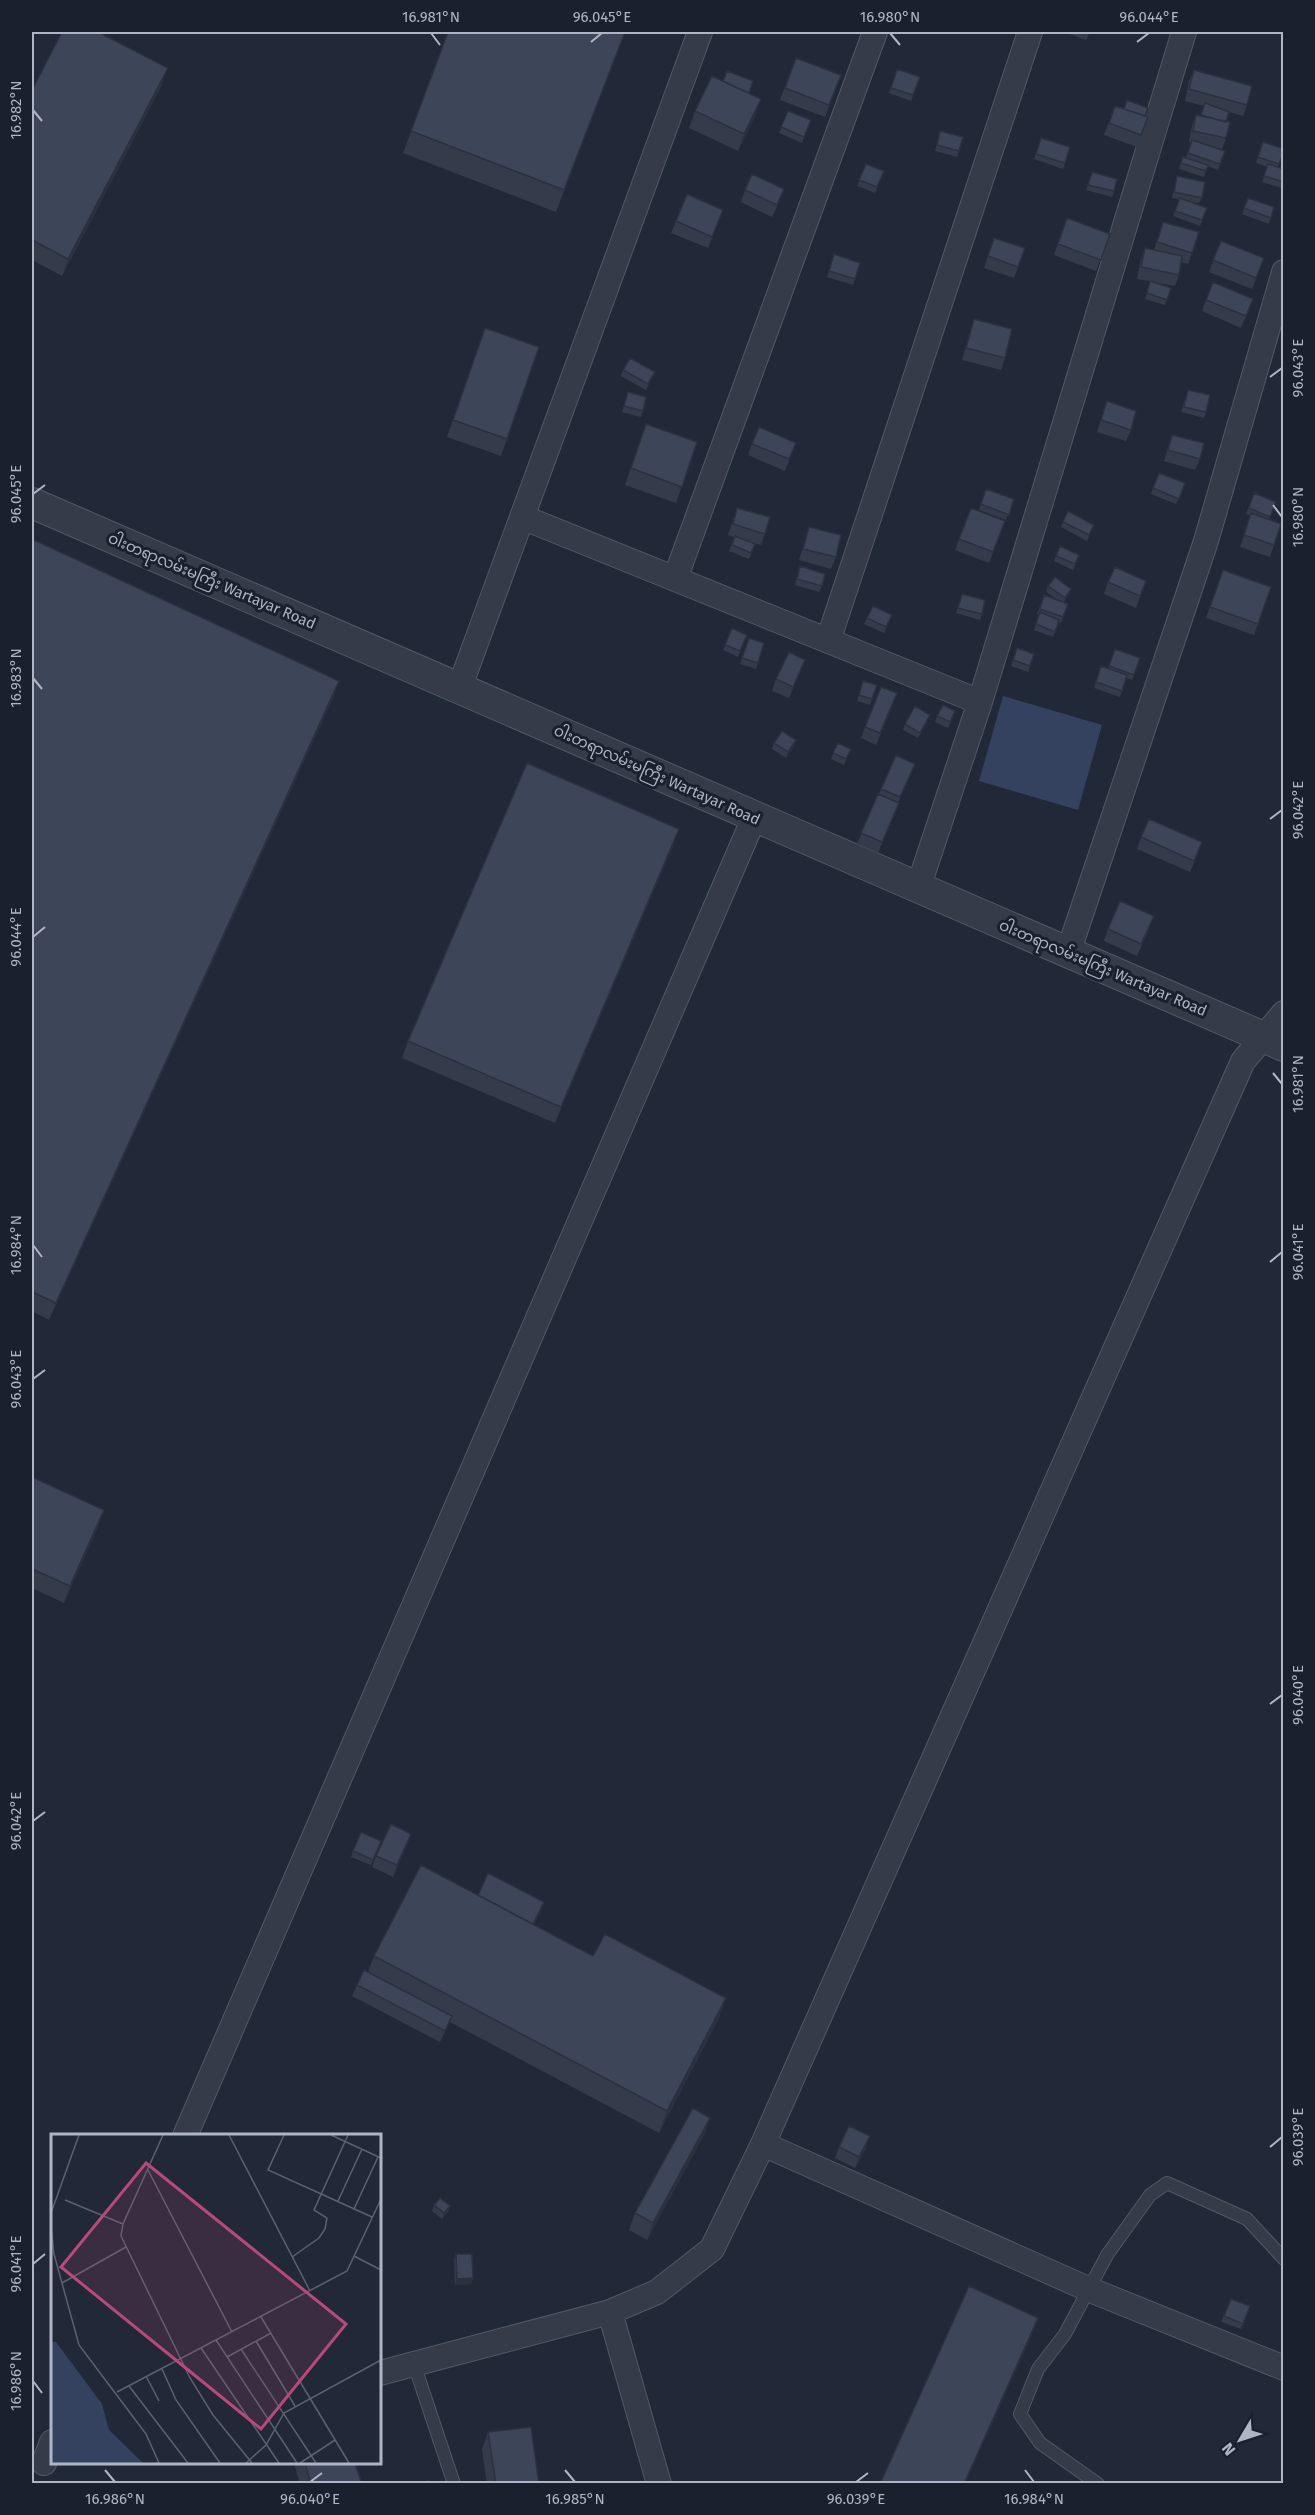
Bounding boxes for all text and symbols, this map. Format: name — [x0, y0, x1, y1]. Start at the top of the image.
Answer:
text: 16.981°N — [402, 8, 460, 26]
text: 96.045°E — [573, 8, 631, 26]
text: 16.980°N — [860, 8, 920, 26]
text: 96.044°E — [1119, 8, 1179, 26]
text: 16.982°N — [7, 80, 25, 140]
text: 96.043°E — [1289, 339, 1307, 397]
text: 96.045°E — [7, 465, 25, 523]
text: 16.980°N — [1289, 487, 1307, 547]
street label: ဝါးတရာလမ်းမကြီး Wartayar Road — [104, 528, 319, 636]
text: 16.983°N — [7, 648, 25, 708]
street label: ဝါးတရာလမ်းမကြီး Wartayar Road — [550, 720, 763, 832]
text: 96.042°E — [1289, 781, 1307, 839]
text: 96.044°E — [7, 907, 25, 967]
street label: ဝါးတရာလမ်းမကြီး Wartayar Road — [995, 915, 1210, 1023]
text: 16.981°N — [1289, 1055, 1307, 1113]
text: 16.984°N — [7, 1215, 25, 1275]
text: 96.041°E — [1289, 1223, 1307, 1281]
text: 96.043°E — [7, 1350, 25, 1408]
text: 96.040°E — [1289, 1665, 1307, 1725]
text: 96.042°E — [7, 1792, 25, 1850]
text: 96.039°E — [1289, 2108, 1307, 2166]
inset map — [51, 2134, 381, 2464]
text: 96.041°E — [7, 2235, 25, 2293]
text: 16.986°N — [7, 2351, 25, 2411]
north arrow — [1210, 2410, 1270, 2470]
text: N — [1218, 2439, 1239, 2459]
text: 16.986°N — [85, 2490, 145, 2508]
text: 96.040°E — [280, 2490, 340, 2508]
text: 16.985°N — [545, 2490, 605, 2508]
text: 96.039°E — [827, 2490, 885, 2508]
text: 16.984°N — [1004, 2490, 1064, 2508]

